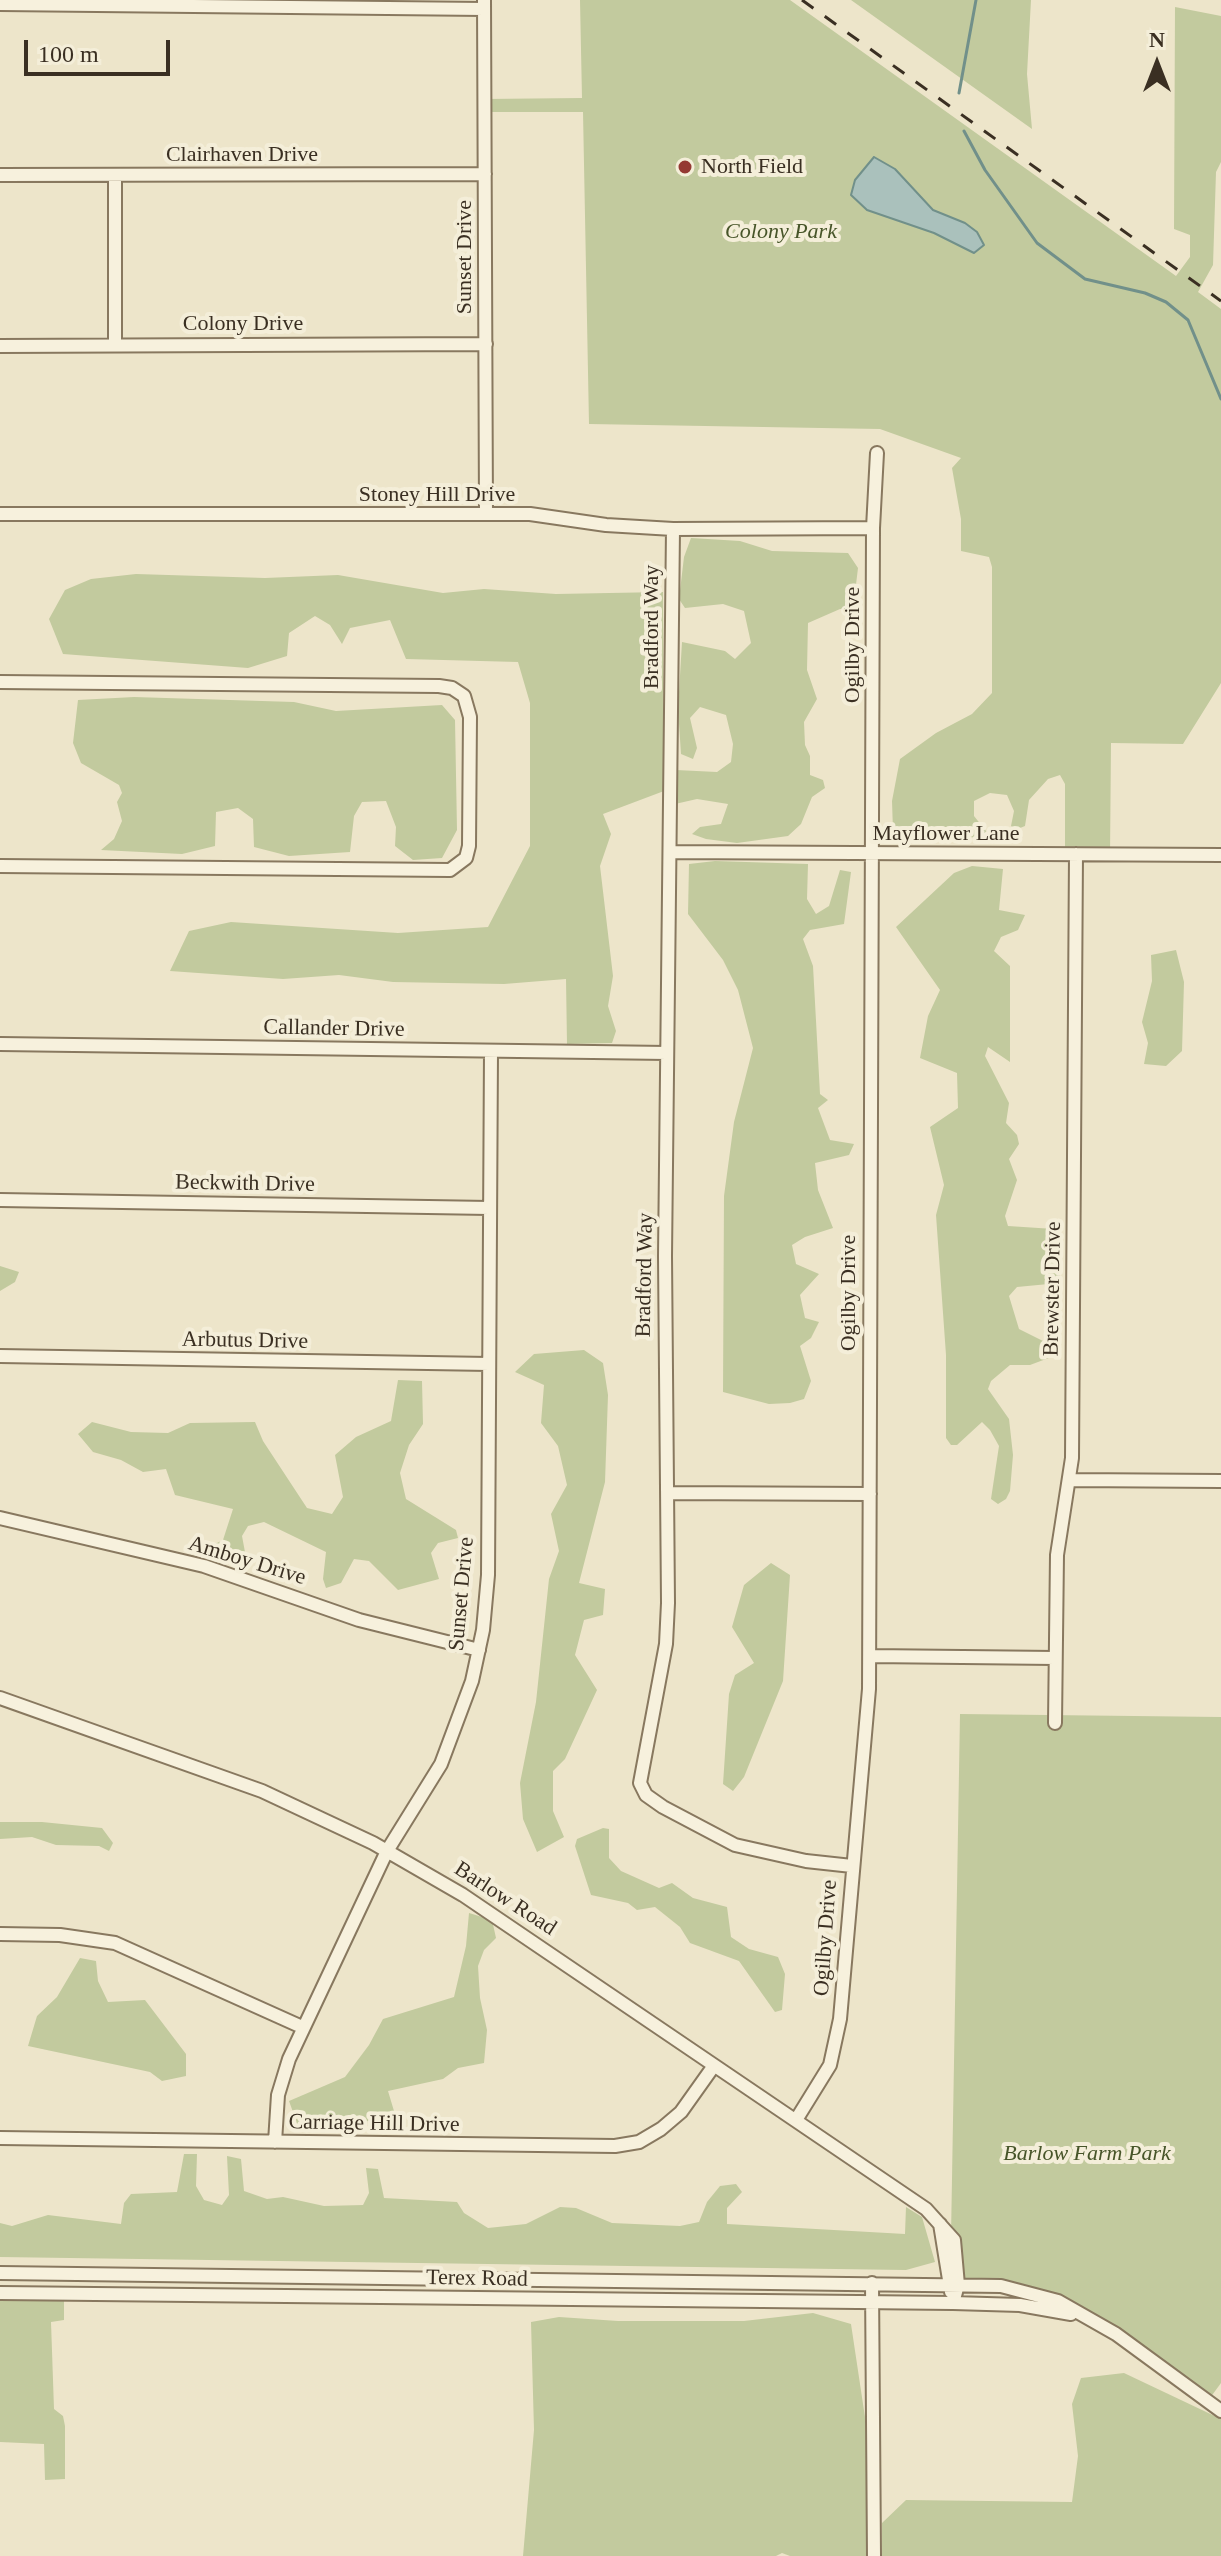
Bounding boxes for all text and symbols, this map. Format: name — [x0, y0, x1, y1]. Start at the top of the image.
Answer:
scale bar — [28, 24, 174, 74]
north arrow — [1117, 24, 1197, 104]
text: N — [1149, 27, 1165, 52]
text: 100 m — [38, 41, 99, 67]
street label: Clairhaven Drive — [166, 142, 318, 168]
place label: North Field — [701, 154, 803, 180]
marker: North Field — [676, 158, 694, 176]
street label: Sunset Drive — [452, 200, 478, 314]
park label: Colony Park — [725, 219, 837, 245]
street label: Colony Drive — [183, 311, 303, 337]
street label: Stoney Hill Drive — [359, 482, 515, 508]
street label: Bradford Way — [639, 565, 665, 689]
street label: Ogilby Drive — [840, 587, 866, 703]
street label: Mayflower Lane — [872, 821, 1020, 847]
street label: Callander Drive — [263, 1015, 405, 1043]
street label: Beckwith Drive — [175, 1170, 315, 1198]
street label: Bradford Way — [631, 1212, 659, 1338]
street label: Brewster Drive — [1039, 1221, 1067, 1357]
street label: Ogilby Drive — [836, 1235, 862, 1351]
street label: Arbutus Drive — [182, 1327, 308, 1355]
street label: Amboy Drive — [185, 1531, 309, 1591]
street label: Sunset Drive — [444, 1536, 480, 1652]
street label: Barlow Road — [449, 1856, 561, 1942]
street label: Ogilby Drive — [809, 1879, 843, 1997]
street label: Carriage Hill Drive — [288, 2109, 460, 2139]
park label: Barlow Farm Park — [1003, 2141, 1171, 2167]
street label: Terex Road — [426, 2265, 528, 2293]

